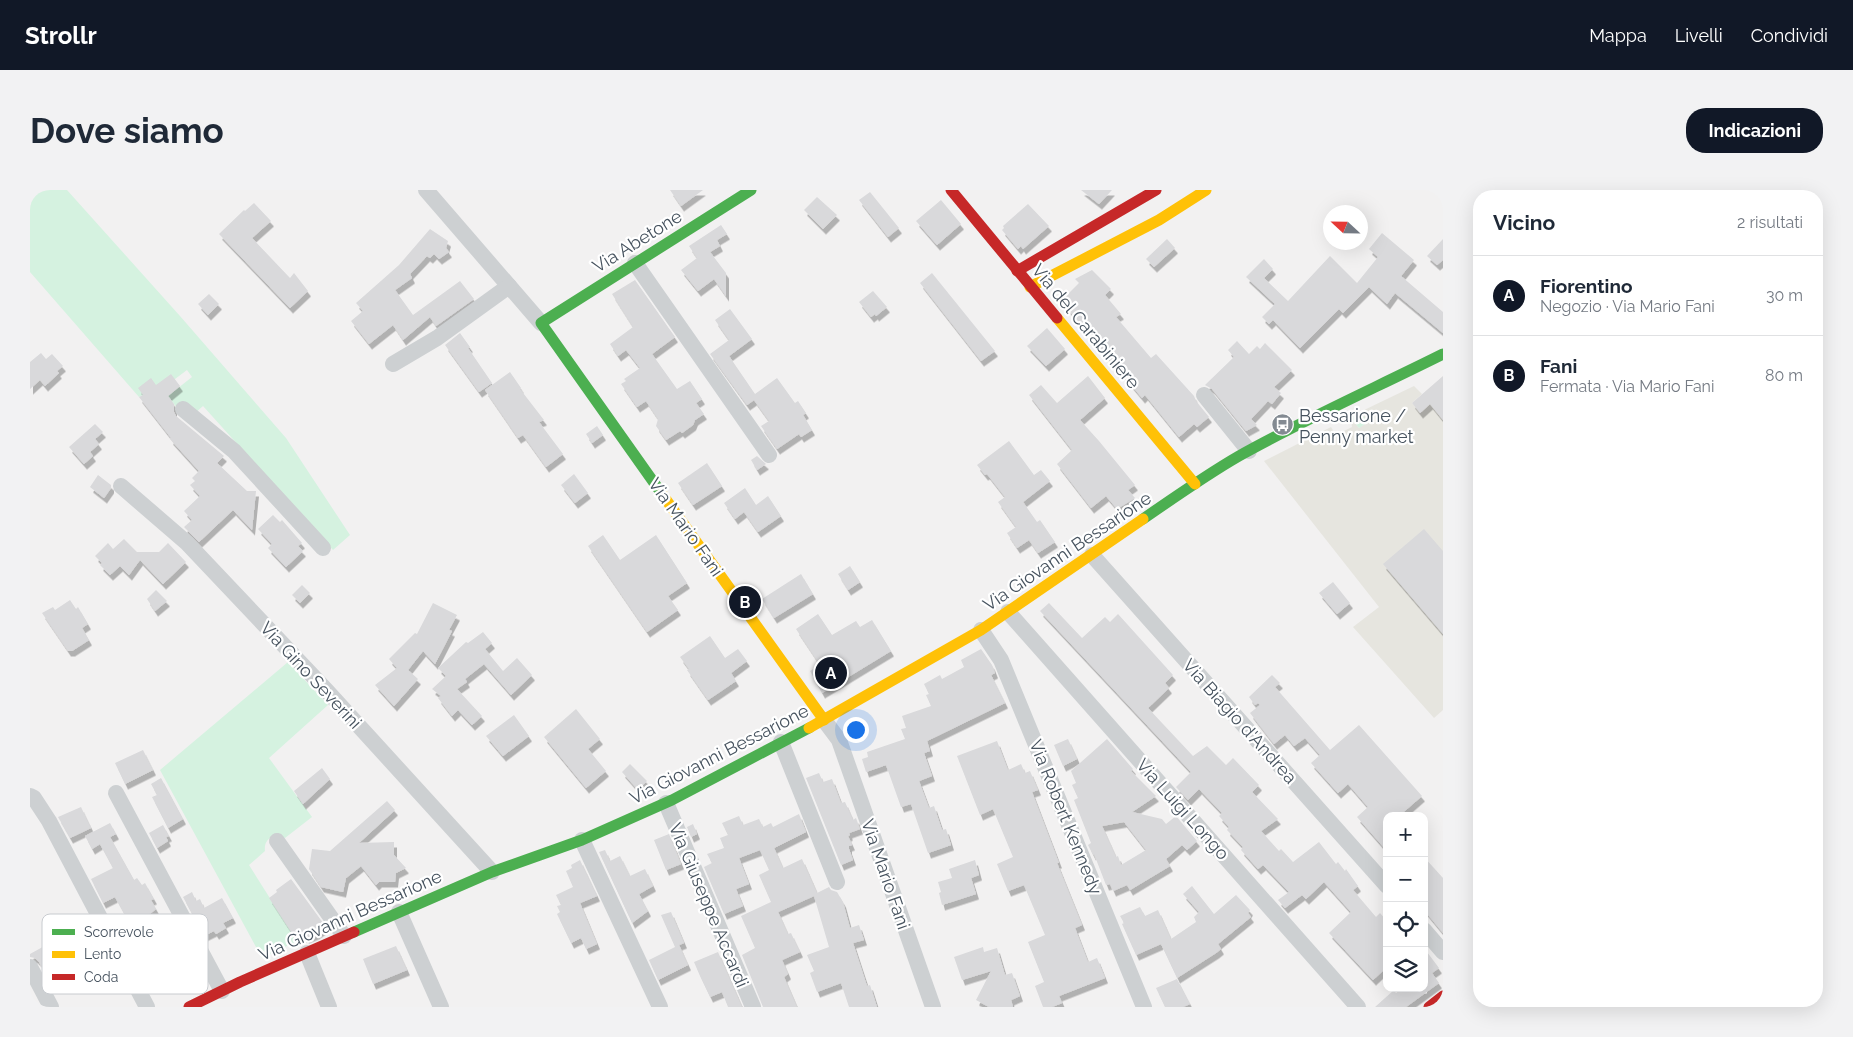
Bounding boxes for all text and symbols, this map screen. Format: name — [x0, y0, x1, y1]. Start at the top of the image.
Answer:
text: Strollr — [25, 21, 97, 50]
text: Mappa — [1589, 25, 1647, 46]
text: Livelli — [1675, 25, 1723, 46]
text: Condividi — [1751, 25, 1828, 46]
button: Indicazioni — [1686, 108, 1823, 153]
text: Dove siamo — [30, 110, 224, 151]
street label: Via Abetone — [588, 205, 686, 277]
north arrow — [1323, 205, 1368, 250]
text: Vicino — [1493, 210, 1555, 235]
text: 2 risultati — [1737, 213, 1803, 232]
street label: Via del Carabiniere — [1028, 259, 1144, 393]
text: Fiorentino — [1540, 275, 1632, 297]
text: A — [1504, 286, 1514, 305]
text: 30 m — [1766, 286, 1803, 305]
text: Negozio · Via Mario Fani — [1540, 297, 1715, 316]
text: Fani — [1540, 355, 1577, 377]
text: B — [1504, 366, 1514, 385]
text: 80 m — [1765, 366, 1803, 385]
text: Fermata · Via Mario Fani — [1540, 377, 1714, 396]
place label: Bessarione / Penny market — [1299, 405, 1413, 447]
bus stop icon: Bessarione / Penny market — [1271, 413, 1295, 437]
street label: Via Mario Fani — [644, 474, 728, 580]
street label: Via Giovanni Bessarione — [979, 487, 1155, 615]
pin: B — [729, 583, 761, 621]
street label: Via Gino Severini — [256, 617, 366, 733]
pin: A — [815, 654, 847, 692]
street label: Via Biagio d'Andrea — [1179, 654, 1301, 788]
street label: Via Giovanni Bessarione — [626, 699, 812, 808]
your location — [843, 717, 869, 743]
street label: Via Robert Kennedy — [1025, 736, 1107, 898]
street label: Via Luigi Longo — [1132, 754, 1234, 864]
map controls — [1383, 812, 1428, 992]
button: + — [1383, 812, 1428, 857]
street label: Via Mario Fani — [857, 816, 915, 932]
street label: Via Giuseppe Accardi — [665, 820, 753, 990]
button: − — [1383, 857, 1428, 902]
street label: Via Giovanni Bessarione — [255, 865, 445, 965]
button: locate — [1383, 902, 1428, 947]
legend — [42, 914, 208, 994]
text: Scorrevole — [84, 924, 154, 940]
text: Lento — [84, 946, 121, 962]
button: layers — [1383, 947, 1428, 992]
text: Coda — [84, 969, 118, 985]

